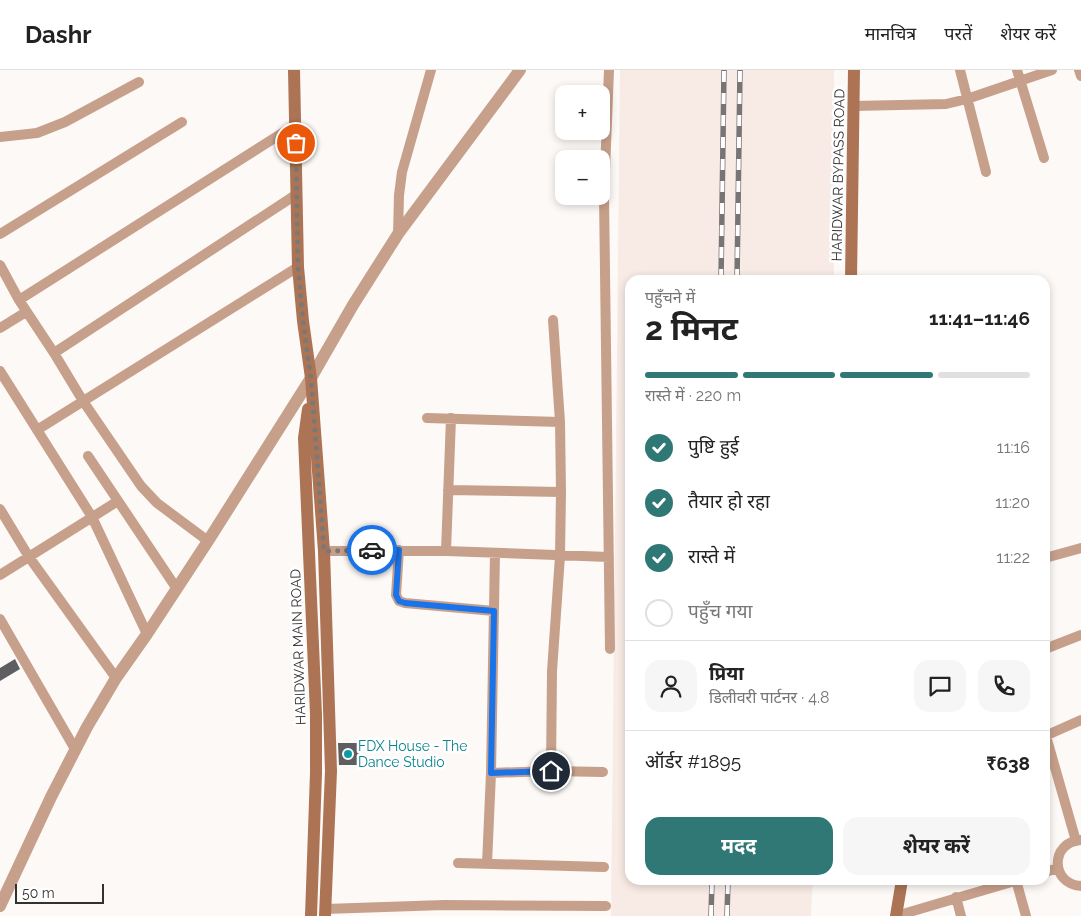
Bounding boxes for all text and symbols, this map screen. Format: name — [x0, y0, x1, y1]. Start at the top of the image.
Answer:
text: Dashr — [25, 20, 91, 49]
text: मानचित्र — [865, 23, 916, 44]
text: परतें — [944, 23, 972, 44]
text: शेयर करें — [1000, 23, 1056, 44]
map controls — [555, 85, 610, 205]
button: + — [555, 85, 610, 140]
street label: HARIDWAR BYPASS ROAD — [828, 88, 848, 262]
pin — [275, 122, 317, 164]
icon: bag — [282, 129, 310, 157]
button: − — [555, 150, 610, 205]
text: पहुँचने में — [645, 288, 695, 307]
text: 11:41–11:46 — [929, 307, 1030, 329]
text: 2 मिनट — [645, 310, 738, 347]
text: रास्ते में · 220 m — [645, 386, 741, 405]
icon: check — [645, 434, 673, 462]
text: पुष्टि हुई — [688, 435, 739, 457]
text: 11:16 — [997, 438, 1030, 457]
icon: check — [645, 489, 673, 517]
text: तैयार हो रहा — [688, 490, 770, 512]
text: 11:20 — [995, 493, 1030, 512]
courier — [347, 525, 397, 575]
icon: car — [358, 536, 386, 564]
icon: check — [645, 544, 673, 572]
text: रास्ते में — [688, 545, 735, 567]
text: 11:22 — [997, 548, 1030, 567]
street label: HARIDWAR MAIN ROAD — [287, 569, 309, 725]
text: पहुँच गया — [688, 600, 752, 622]
button: person — [645, 660, 697, 712]
button: chat — [914, 660, 966, 712]
button: phone — [978, 660, 1030, 712]
text: प्रिया — [709, 662, 744, 684]
text: डिलीवरी पार्टनर · 4.8 — [709, 688, 830, 707]
place label: FDX House - The Dance Studio — [358, 738, 467, 770]
marker: FDX House - The Dance Studio — [342, 748, 354, 760]
pin — [530, 750, 572, 792]
text: ऑर्डर #1895 — [645, 750, 741, 772]
text: ₹638 — [986, 752, 1030, 774]
icon: home — [537, 757, 565, 785]
button: मदद — [645, 817, 833, 875]
button: शेयर करें — [843, 817, 1030, 875]
scale bar — [15, 881, 104, 904]
text: 50 m — [22, 885, 55, 901]

